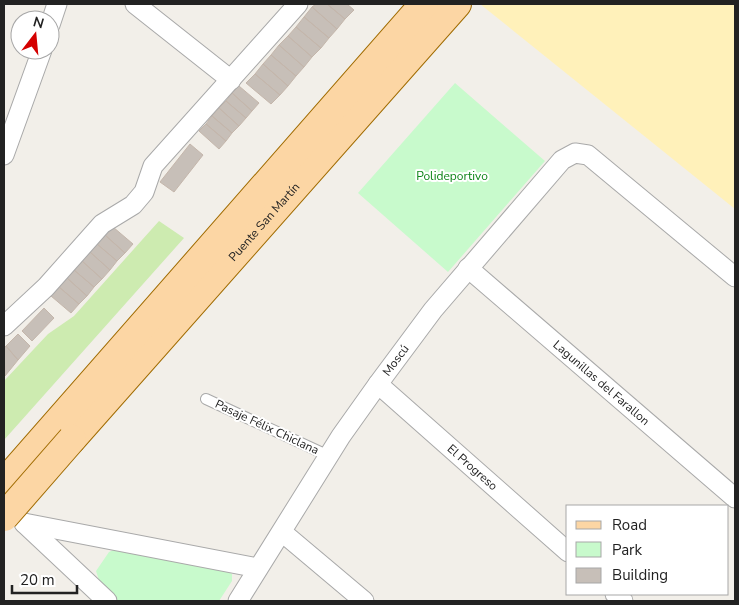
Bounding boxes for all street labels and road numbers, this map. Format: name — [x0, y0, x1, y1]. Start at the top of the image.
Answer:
street label: Puente San Martín — [225, 179, 303, 265]
street label: Lagunillas del Farallon — [550, 337, 653, 429]
street label: Moscú — [379, 341, 413, 379]
street label: Pasaje Félix Chiclana — [212, 396, 322, 458]
street label: El Progreso — [444, 441, 501, 494]

